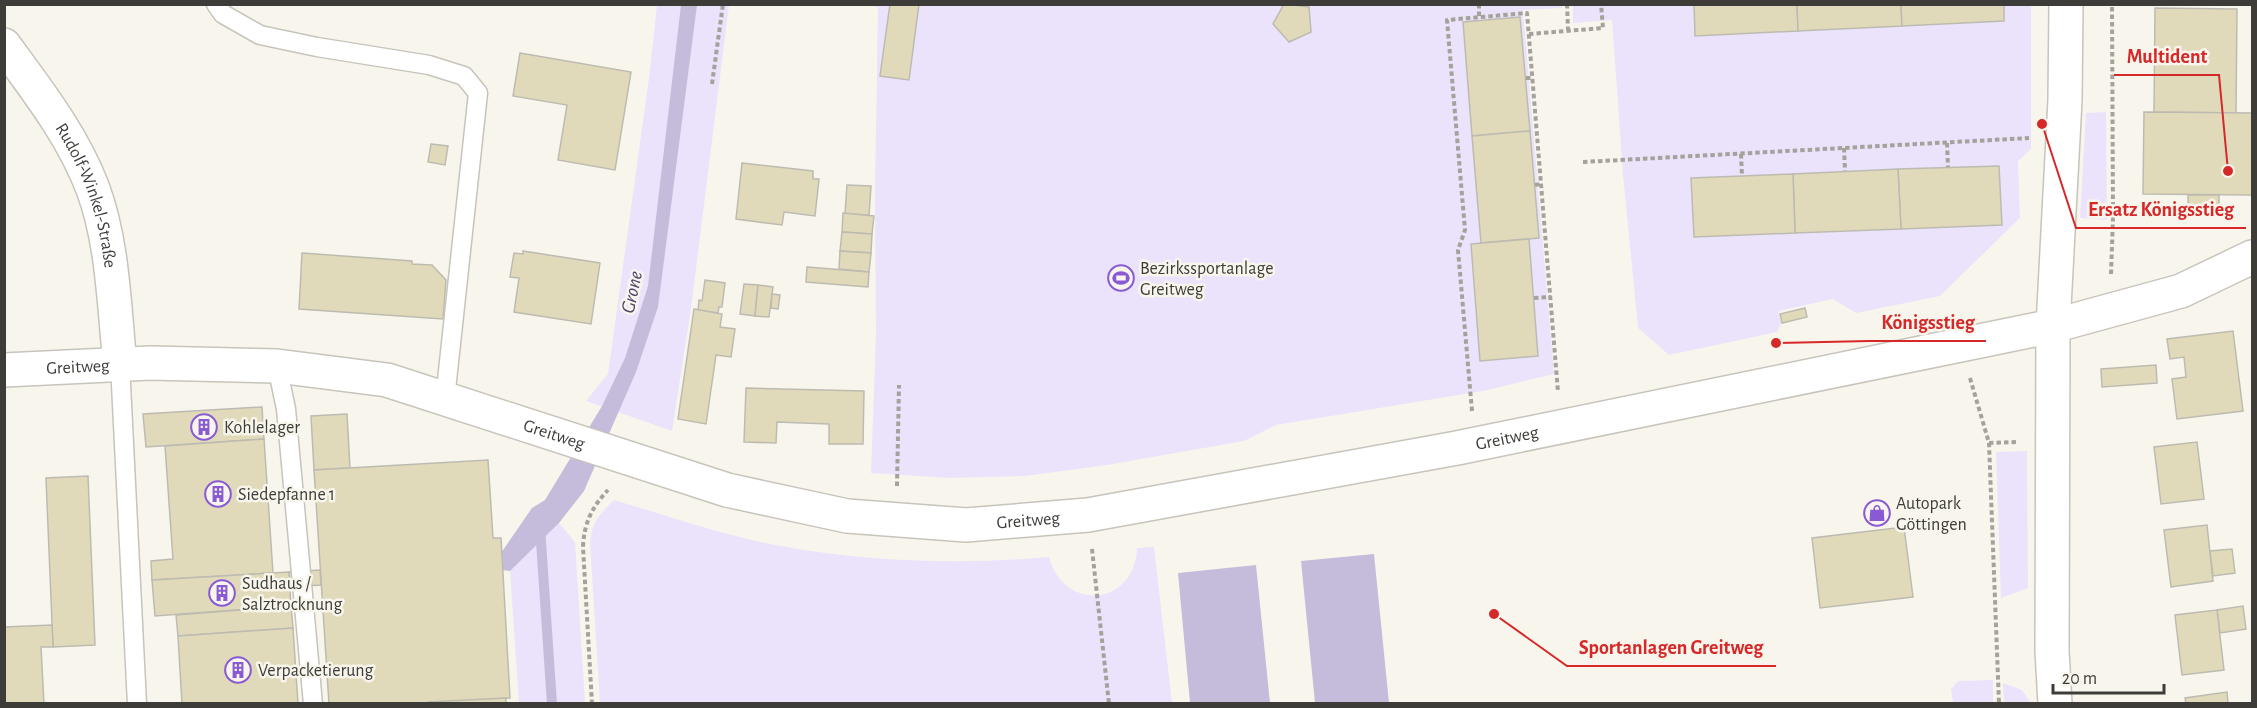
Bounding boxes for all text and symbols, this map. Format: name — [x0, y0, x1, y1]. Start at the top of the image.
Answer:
callout: Multident — [2114, 37, 2219, 75]
text: Multident — [2127, 47, 2208, 67]
street label: Rudolf-Winkel-Straße — [52, 120, 119, 269]
callout: Ersatz Königsstieg — [2076, 190, 2246, 228]
text: Ersatz Königsstieg — [2088, 200, 2235, 220]
place label: Bezirkssportanlage Greitweg — [1140, 260, 1274, 299]
sports icon: Bezirkssportanlage Greitweg — [1106, 263, 1136, 293]
water label: Grone — [618, 269, 646, 315]
callout: Königsstieg — [1869, 303, 1986, 341]
text: Königsstieg — [1881, 313, 1976, 333]
street label: Greitweg — [46, 357, 110, 378]
building icon: Kohlelager — [189, 412, 219, 442]
street label: Greitweg — [521, 417, 587, 453]
place label: Kohlelager — [224, 419, 300, 437]
street label: Greitweg — [1474, 424, 1540, 454]
building icon: Siedepfanne 1 — [203, 479, 233, 509]
place label: Siedepfanne 1 — [238, 486, 335, 504]
place label: Autopark Göttingen — [1896, 495, 1967, 534]
shop icon: Autopark Göttingen — [1862, 498, 1892, 528]
street label: Greitweg — [996, 509, 1061, 532]
place label: Sudhaus / Salztrocknung — [242, 575, 342, 614]
building icon: Sudhaus / Salztrocknung — [207, 578, 237, 608]
callout: Sportanlagen Greitweg — [1567, 628, 1776, 666]
text: Sportanlagen Greitweg — [1579, 638, 1764, 658]
building icon: Verpacketierung — [223, 655, 253, 685]
scale bar — [2053, 657, 2164, 695]
place label: Verpacketierung — [258, 662, 374, 680]
text: 20 m — [2062, 670, 2097, 688]

